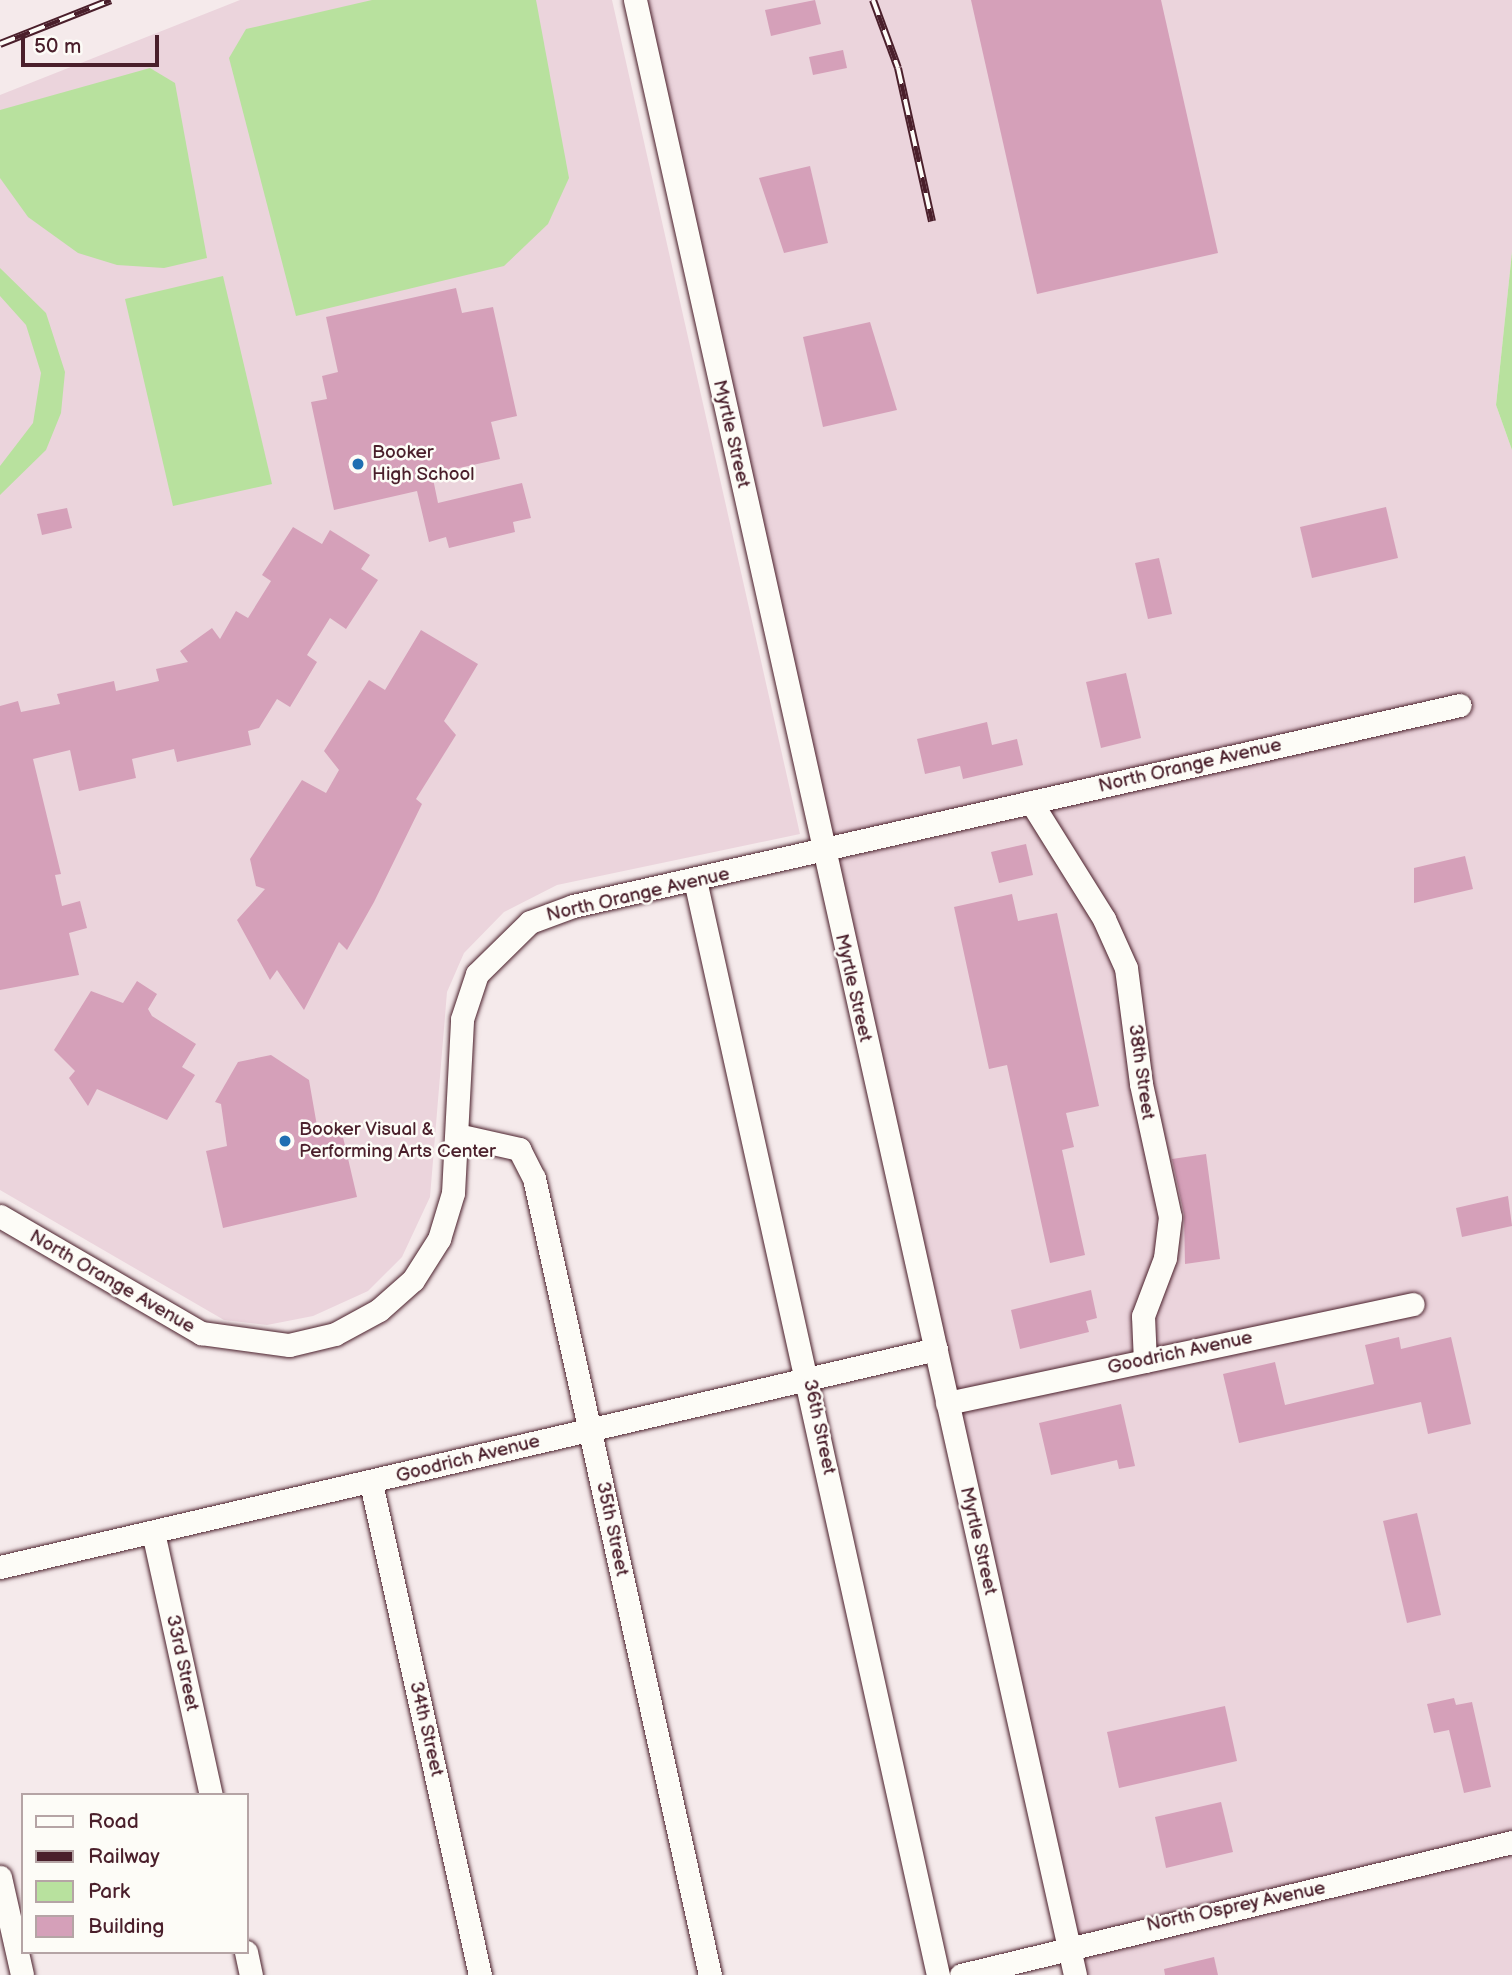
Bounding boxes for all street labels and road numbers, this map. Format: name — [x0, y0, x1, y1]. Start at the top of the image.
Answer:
street label: Myrtle Street — [707, 378, 755, 490]
street label: North Orange Avenue — [1096, 734, 1284, 798]
street label: North Orange Avenue — [544, 863, 732, 927]
street label: Myrtle Street — [829, 932, 877, 1044]
street label: 38th Street — [1123, 1023, 1159, 1121]
street label: North Orange Avenue — [25, 1225, 199, 1339]
street label: Goodrich Avenue — [1105, 1327, 1255, 1379]
street label: 36th Street — [798, 1377, 840, 1477]
street label: Goodrich Avenue — [394, 1430, 542, 1488]
street label: 35th Street — [591, 1480, 633, 1578]
street label: Myrtle Street — [954, 1485, 1002, 1597]
street label: 33rd Street — [161, 1613, 203, 1713]
street label: 34th Street — [404, 1679, 448, 1779]
street label: North Osprey Avenue — [1144, 1877, 1328, 1937]

